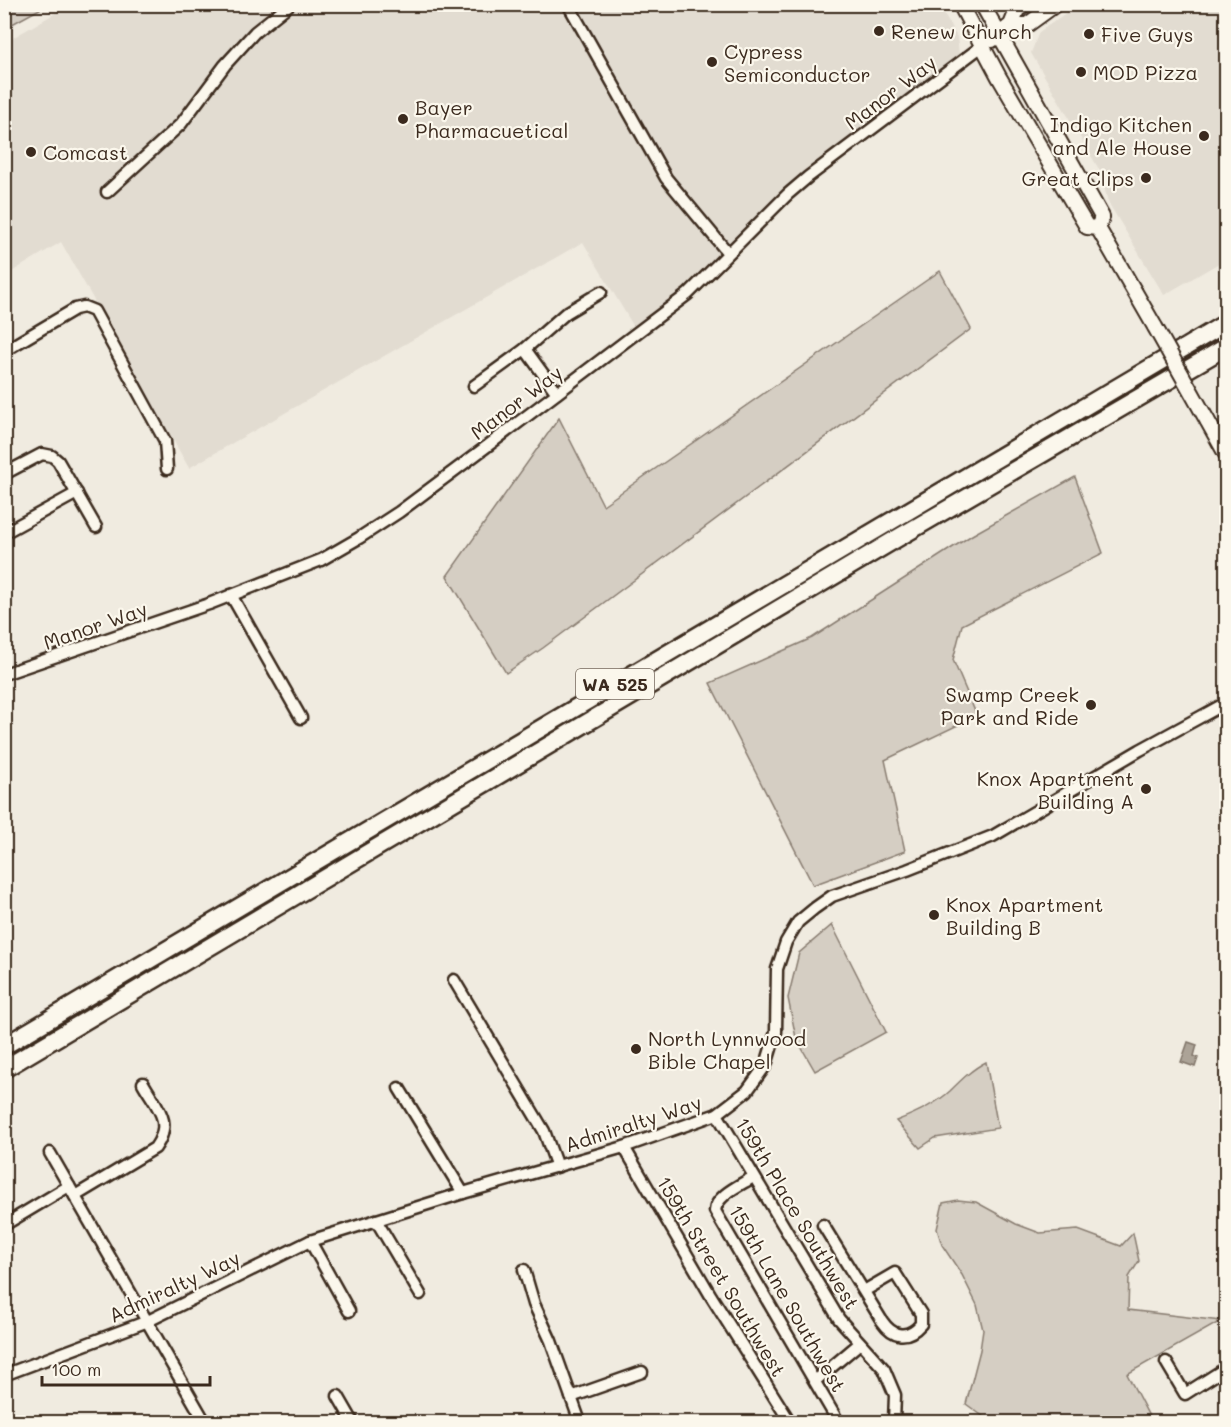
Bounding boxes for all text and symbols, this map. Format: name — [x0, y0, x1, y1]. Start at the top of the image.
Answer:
place label: Renew Church — [891, 18, 1031, 44]
place label: Five Guys — [1101, 21, 1194, 47]
marker: Renew Church — [872, 24, 886, 38]
marker: Five Guys — [1082, 27, 1096, 41]
place label: Cypress Semiconductor — [724, 38, 870, 87]
street label: Manor Way — [839, 49, 941, 135]
marker: Cypress Semiconductor — [705, 55, 719, 69]
place label: MOD Pizza — [1093, 59, 1198, 85]
marker: MOD Pizza — [1074, 65, 1088, 79]
place label: Bayer Pharmacuetical — [415, 94, 569, 143]
place label: Indigo Kitchen and Ale House — [1050, 111, 1192, 160]
marker: Bayer Pharmacuetical — [396, 112, 410, 126]
marker: Indigo Kitchen and Ale House — [1197, 129, 1211, 143]
place label: Comcast — [43, 139, 128, 165]
marker: Comcast — [24, 145, 38, 159]
place label: Great Clips — [1022, 165, 1134, 191]
marker: Great Clips — [1139, 171, 1153, 185]
street label: Manor Way — [465, 359, 567, 445]
street label: Manor Way — [40, 595, 150, 655]
road number: WA 525 — [576, 669, 654, 699]
place label: Swamp Creek Park and Ride — [941, 681, 1079, 730]
marker: Swamp Creek Park and Ride — [1084, 698, 1098, 712]
place label: Knox Apartment Building A — [977, 765, 1134, 814]
marker: Knox Apartment Building A — [1139, 782, 1153, 796]
place label: Knox Apartment Building B — [946, 891, 1103, 940]
marker: Knox Apartment Building B — [927, 908, 941, 922]
place label: North Lynnwood Bible Chapel — [648, 1025, 806, 1074]
marker: North Lynnwood Bible Chapel — [629, 1042, 643, 1056]
street label: Admiralty Way — [561, 1089, 705, 1157]
street label: 159th Place Southwest — [730, 1112, 866, 1314]
street label: 159th Street Southwest — [652, 1171, 792, 1381]
street label: 159th Lane Southwest — [724, 1200, 852, 1396]
street label: Admiralty Way — [104, 1244, 244, 1328]
scale bar — [42, 1349, 210, 1387]
text: 100 m — [51, 1357, 101, 1381]

